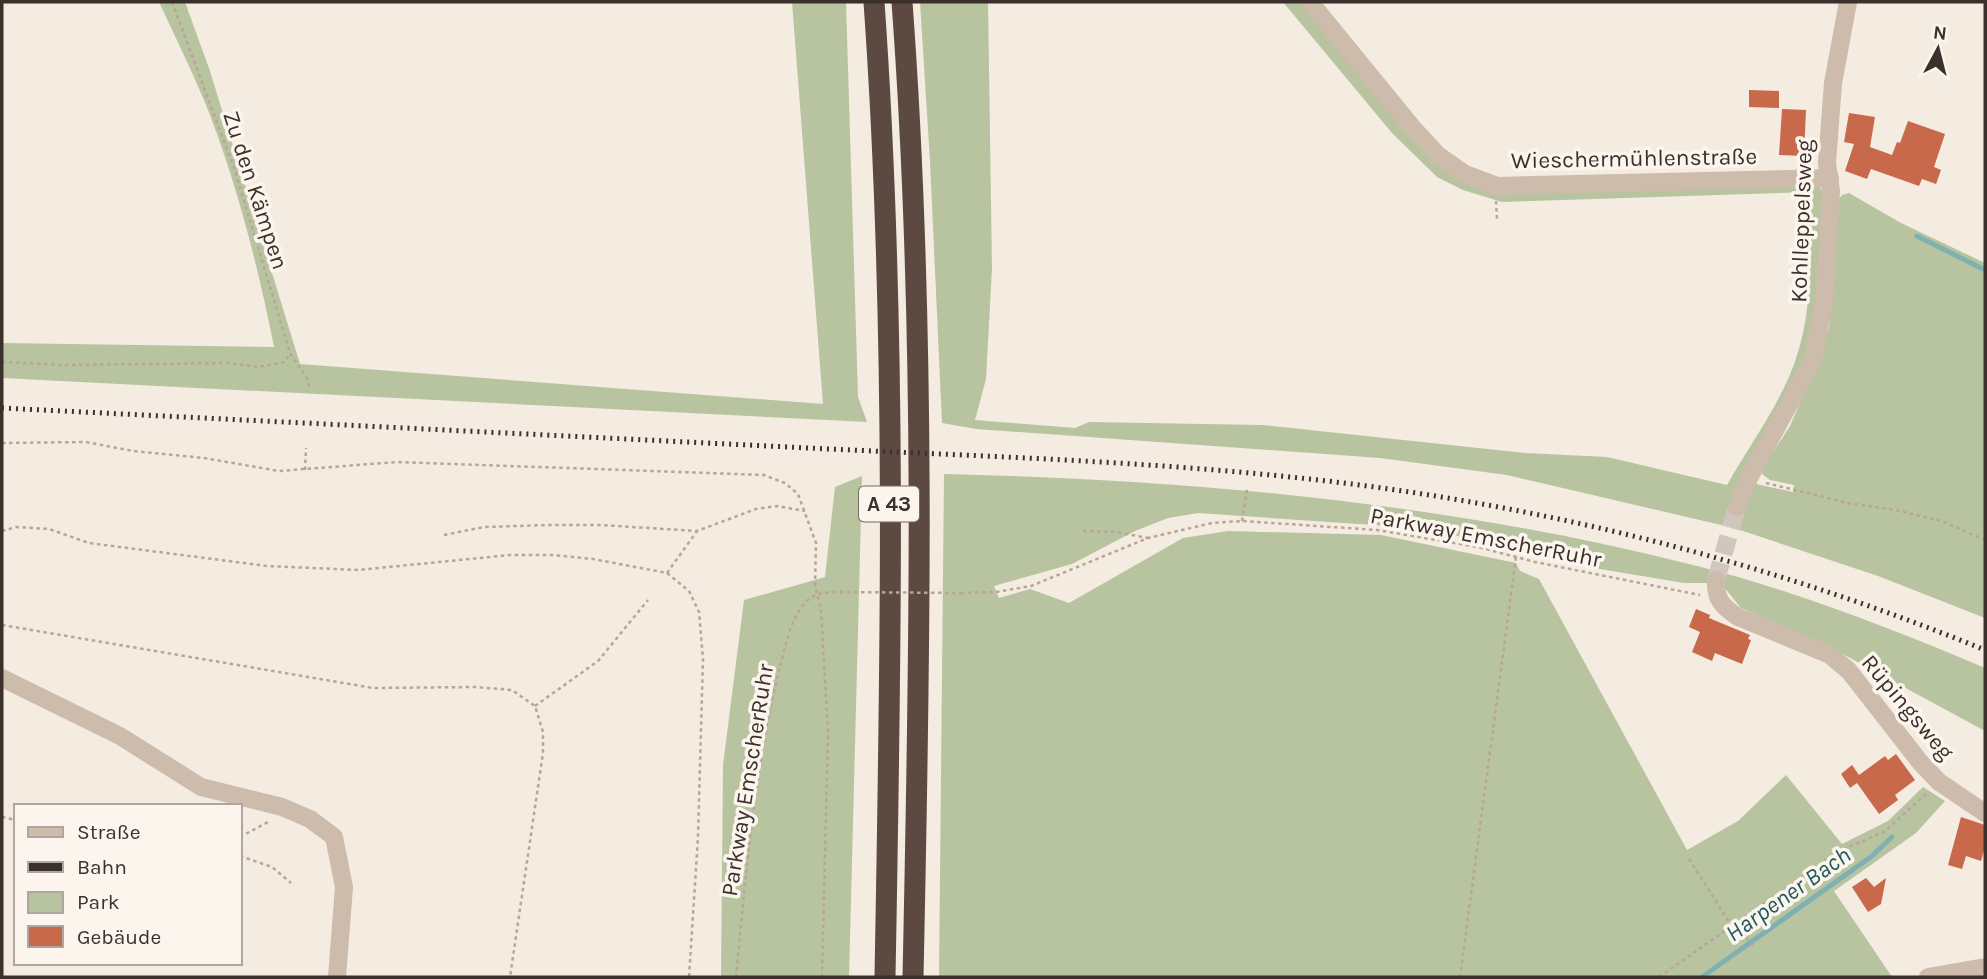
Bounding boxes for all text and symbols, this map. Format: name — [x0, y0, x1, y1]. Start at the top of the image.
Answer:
north arrow — [1903, 14, 1973, 84]
text: N — [1932, 21, 1948, 45]
street label: Zu den Kämpen — [217, 107, 294, 273]
street label: Kohlleppelsweg — [1785, 139, 1818, 303]
street label: Wieschermühlenstraße — [1511, 143, 1757, 174]
road number: A 43 — [859, 486, 919, 522]
street label: Parkway EmscherRuhr — [1368, 502, 1604, 573]
street label: Rüpingsweg — [1856, 649, 1959, 765]
street label: Parkway EmscherRuhr — [716, 661, 779, 898]
legend — [14, 804, 242, 965]
text: Straße — [77, 820, 140, 844]
water label: Harpener Bach — [1720, 841, 1856, 947]
text: Bahn — [77, 855, 127, 879]
text: Park — [77, 890, 120, 914]
text: Gebäude — [77, 925, 161, 949]

